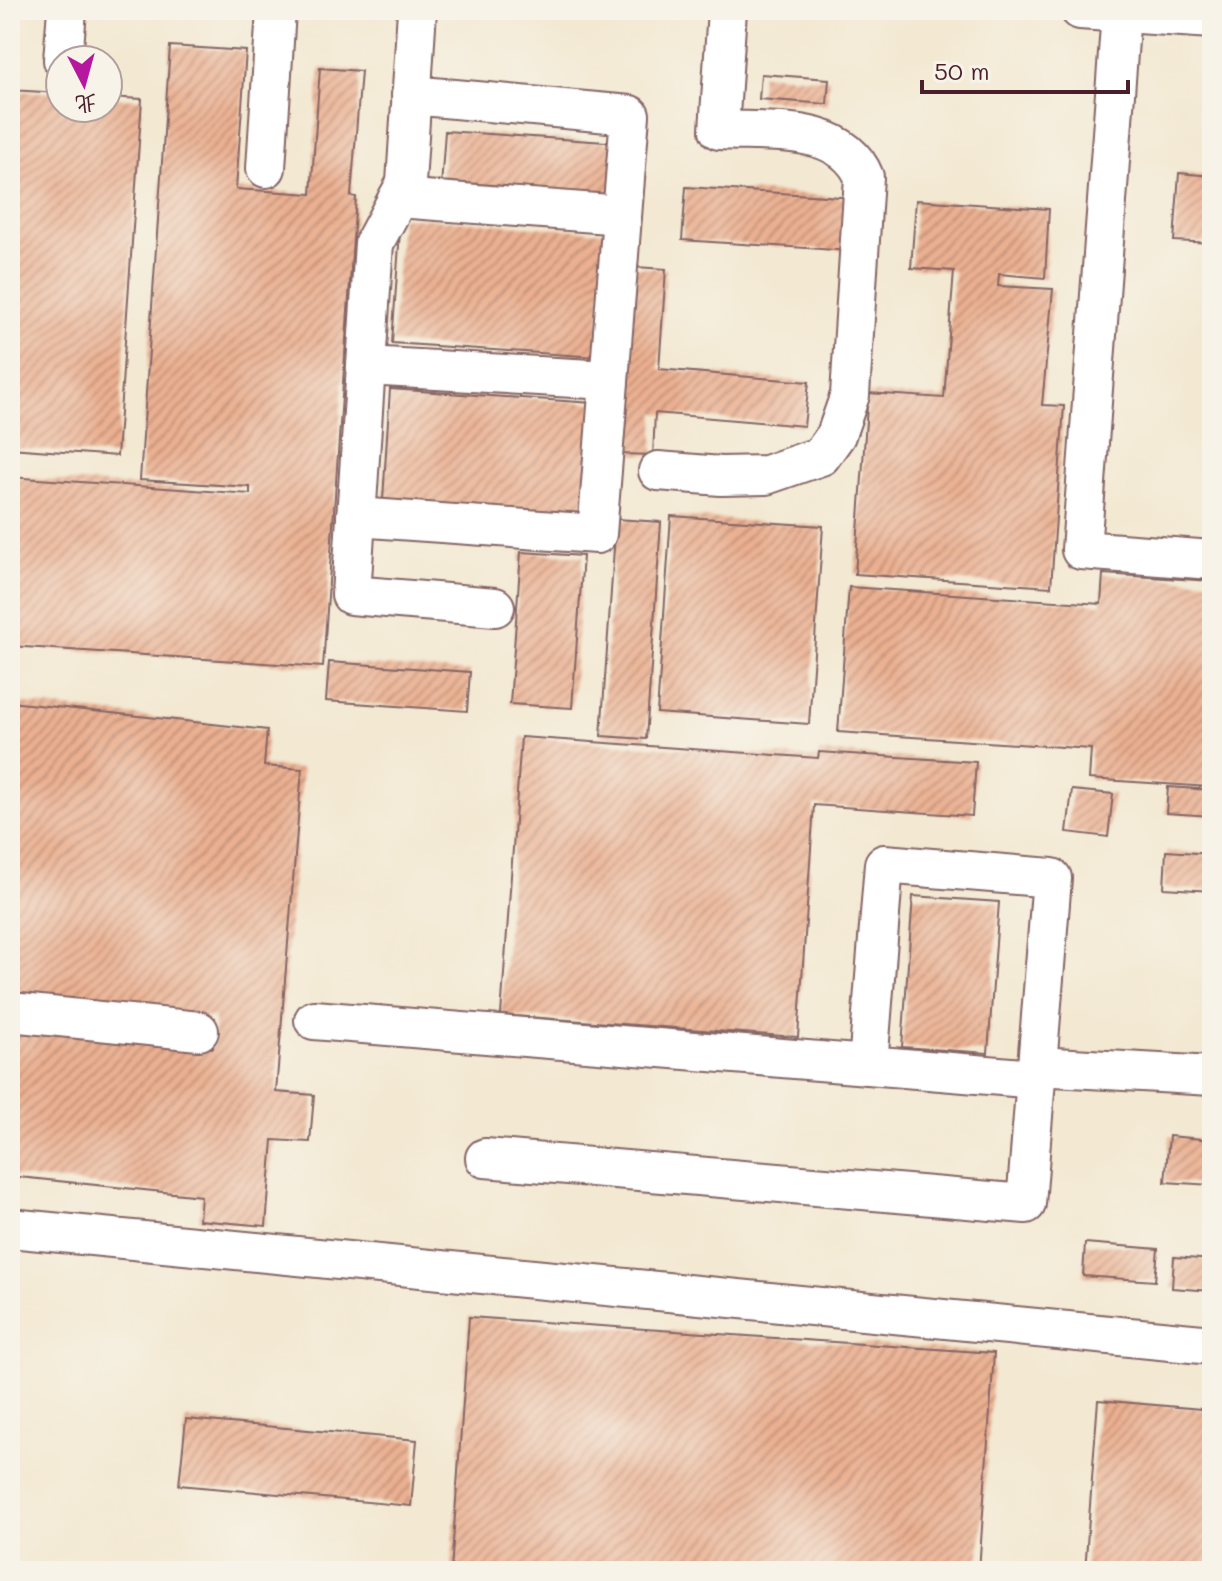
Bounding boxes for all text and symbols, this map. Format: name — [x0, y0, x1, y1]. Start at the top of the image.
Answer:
north arrow — [44, 44, 124, 124]
scale bar — [922, 44, 1128, 94]
text: 50 m — [934, 55, 990, 86]
text: 北 — [74, 89, 99, 120]

